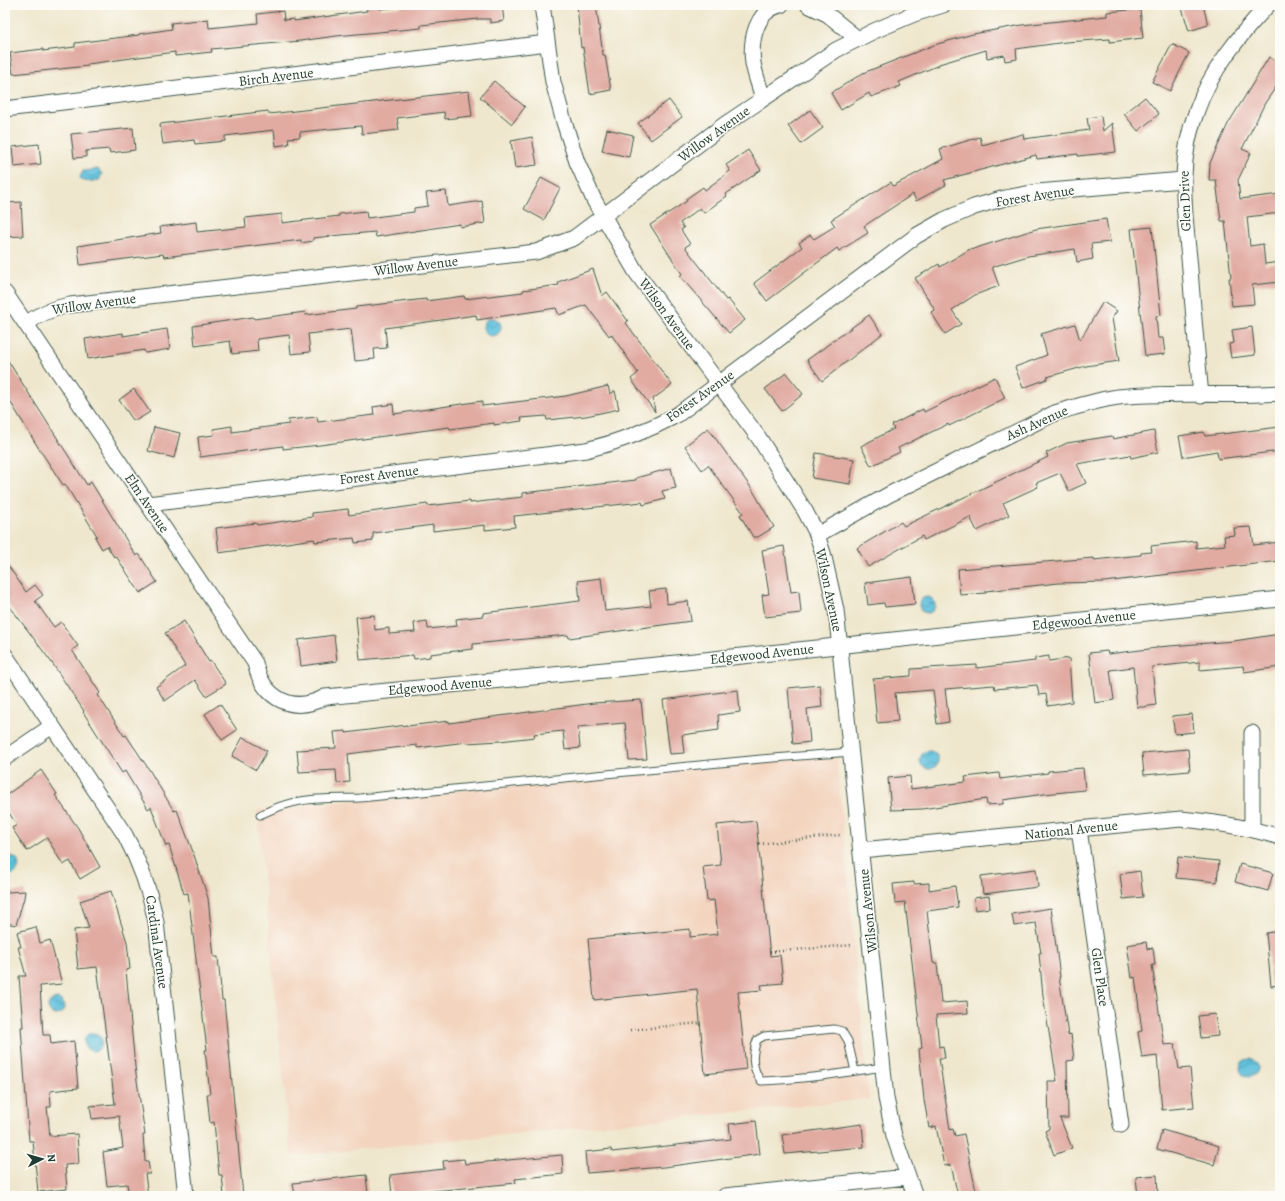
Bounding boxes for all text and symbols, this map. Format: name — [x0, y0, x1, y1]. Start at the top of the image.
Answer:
street label: Birch Avenue — [237, 63, 315, 91]
street label: Willow Avenue — [673, 102, 754, 167]
street label: Glen Drive — [1174, 170, 1196, 232]
street label: Forest Avenue — [994, 180, 1076, 212]
street label: Willow Avenue — [372, 251, 459, 281]
street label: Wilson Avenue — [634, 273, 700, 354]
street label: Willow Avenue — [50, 289, 137, 319]
street label: Forest Avenue — [662, 365, 738, 427]
street label: Ash Avenue — [1002, 401, 1071, 445]
street label: Forest Avenue — [338, 461, 420, 489]
street label: Elm Avenue — [120, 470, 174, 536]
street label: Wilson Avenue — [811, 546, 847, 633]
street label: Edgewood Avenue — [1031, 605, 1137, 635]
street label: Edgewood Avenue — [709, 639, 815, 669]
street label: Edgewood Avenue — [387, 672, 493, 700]
street label: National Avenue — [1023, 816, 1119, 844]
street label: Wilson Avenue — [854, 868, 882, 955]
street label: Cardinal Avenue — [141, 894, 173, 990]
street label: Glen Place — [1086, 946, 1114, 1008]
north arrow — [22, 1139, 62, 1179]
text: N — [44, 1153, 59, 1163]

